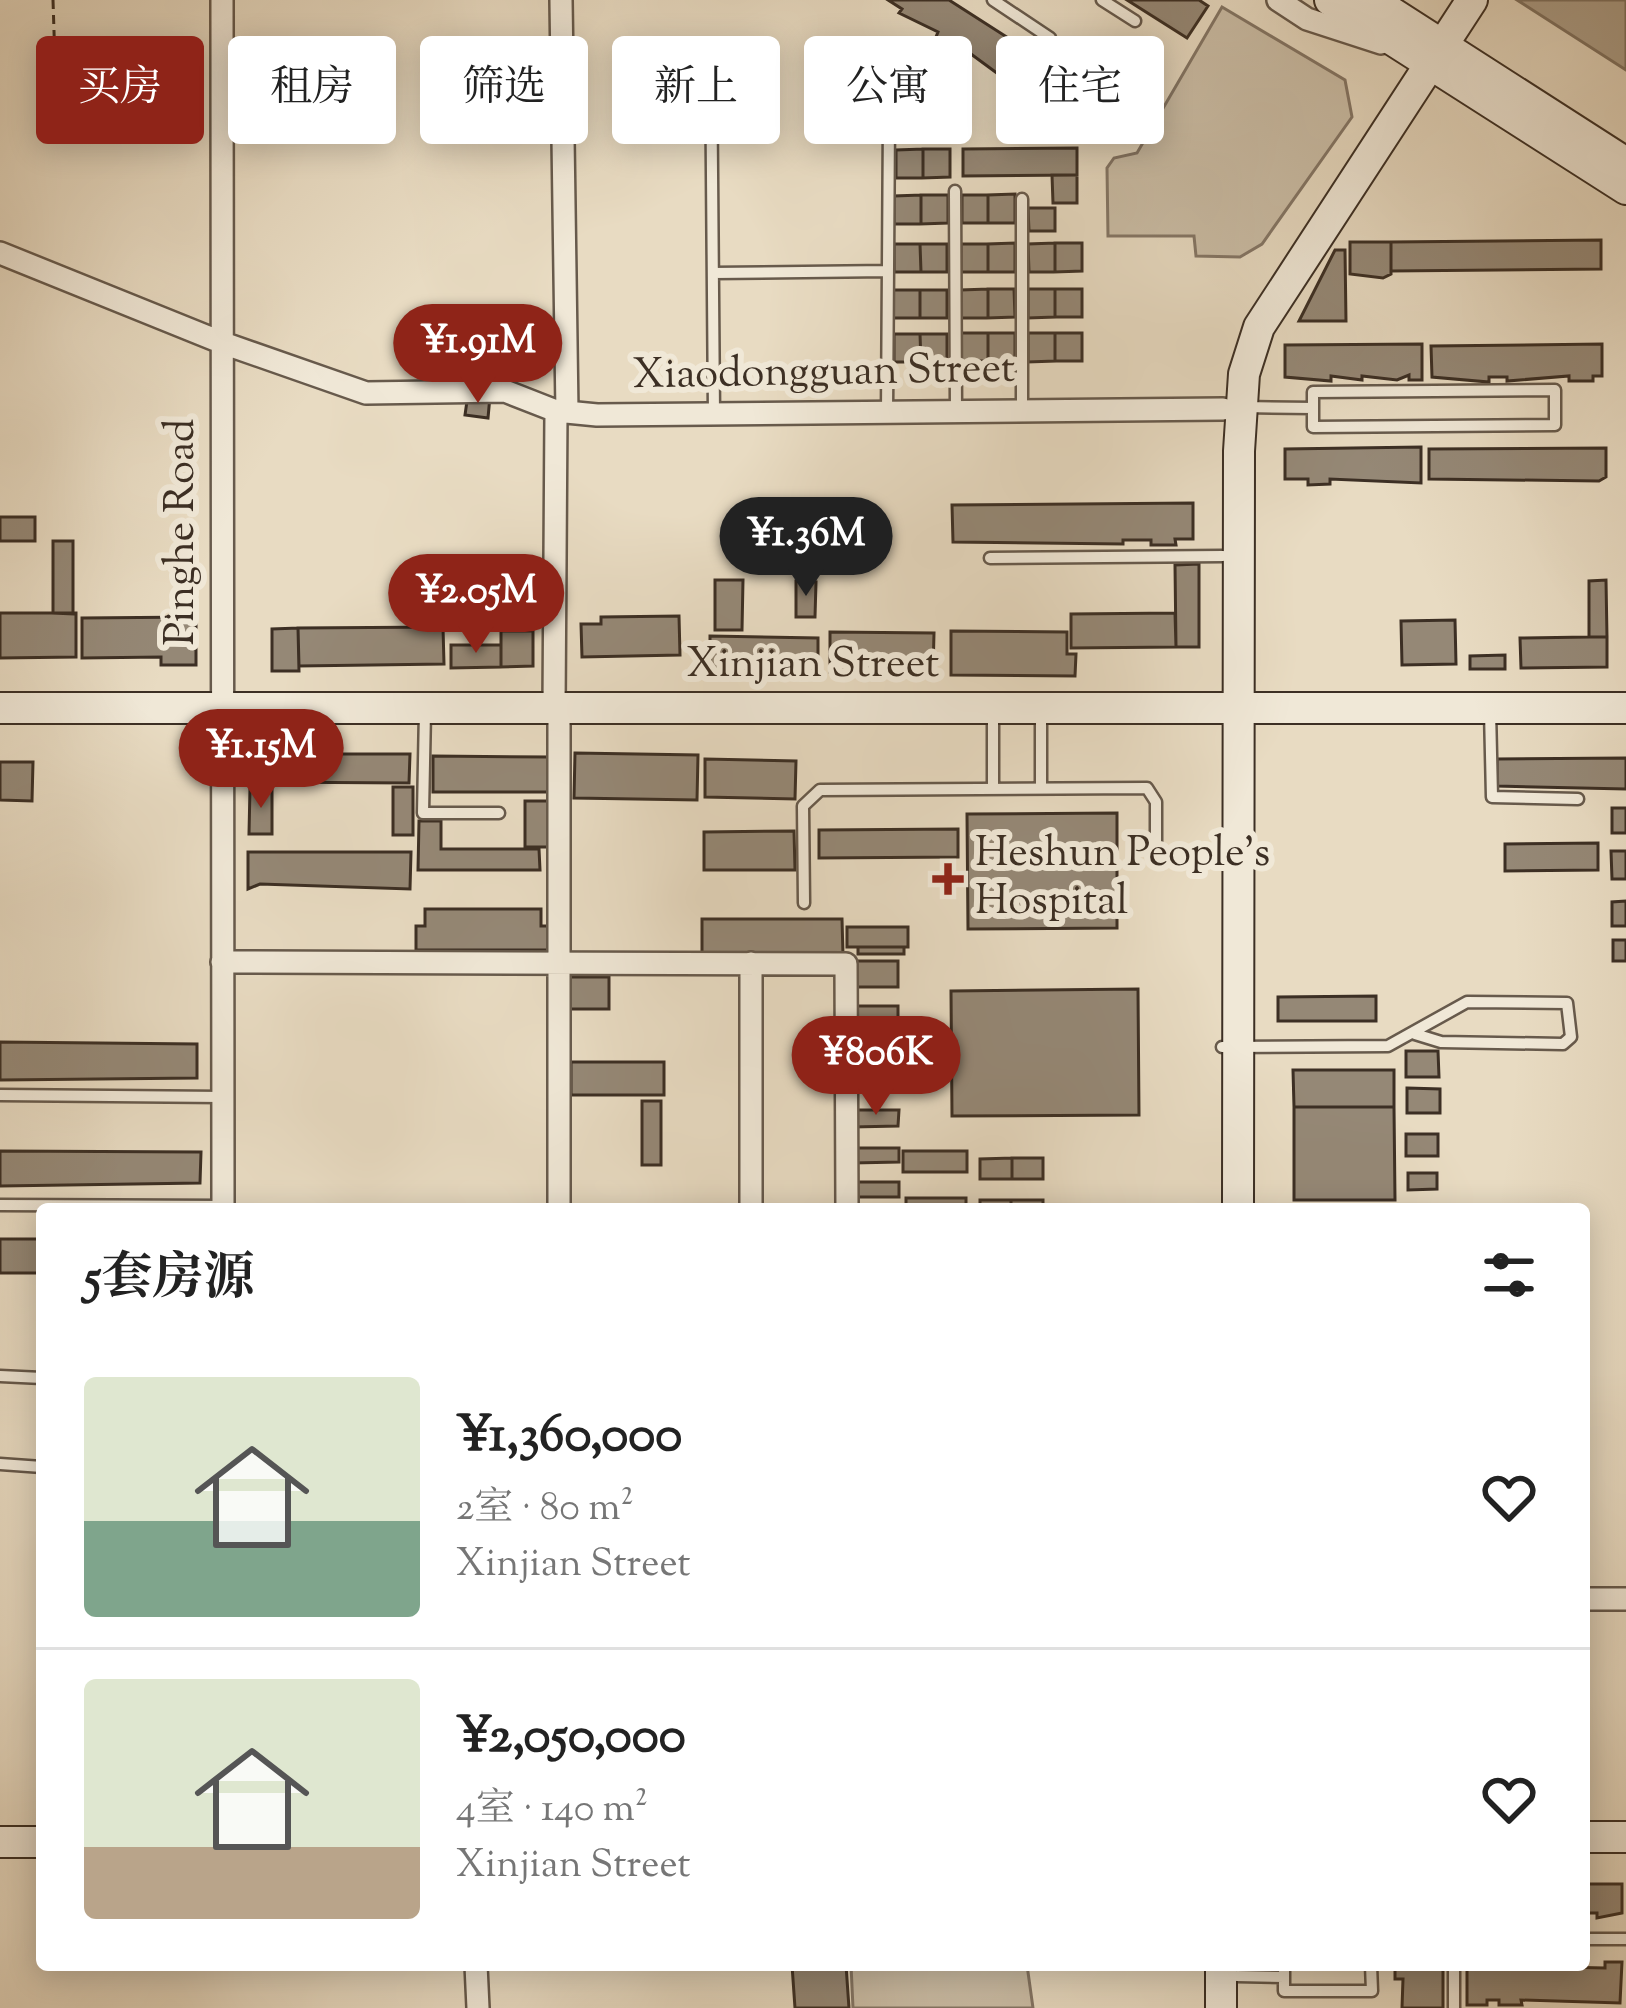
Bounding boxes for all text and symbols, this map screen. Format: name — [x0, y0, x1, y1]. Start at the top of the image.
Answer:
chip: 买房 — [36, 36, 204, 144]
chip: 租房 — [228, 36, 396, 144]
chip: 筛选 — [420, 36, 588, 144]
chip: 新上 — [612, 36, 780, 144]
chip: 公寓 — [804, 36, 972, 144]
chip: 住宅 — [996, 36, 1164, 144]
pin: ¥1.91M — [380, 304, 576, 406]
text: ¥1.91M — [420, 315, 536, 371]
street label: Xiaodongguan Street — [632, 341, 1016, 407]
street label: Pinghe Road — [153, 418, 213, 646]
pin: ¥1.36M — [708, 497, 904, 599]
text: ¥1.36M — [747, 508, 865, 564]
pin: ¥2.05M — [378, 554, 574, 656]
text: ¥2.05M — [415, 565, 537, 621]
street label: Xinjian Street — [687, 636, 939, 696]
pin: ¥1.15M — [163, 709, 359, 811]
text: ¥1.15M — [206, 720, 316, 776]
place label: Heshun People's Hospital — [975, 825, 1270, 933]
marker: Heshun People's Hospital — [932, 863, 964, 895]
pin: ¥806K — [792, 1016, 960, 1118]
text: ¥806K — [819, 1027, 933, 1083]
icon: filters — [1476, 1242, 1542, 1308]
text: 5套房源 — [84, 1244, 254, 1317]
text: ¥1,360,000 — [456, 1401, 682, 1474]
icon: home — [180, 1425, 324, 1569]
icon: heart — [1476, 1464, 1542, 1530]
text: 2室 · 80 m² — [456, 1482, 634, 1538]
text: Xinjian Street — [456, 1538, 691, 1594]
text: ¥2,050,000 — [456, 1702, 686, 1775]
icon: home — [180, 1727, 324, 1871]
icon: heart — [1476, 1766, 1542, 1832]
text: 4室 · 140 m² — [456, 1783, 648, 1839]
text: Xinjian Street — [456, 1839, 691, 1895]

